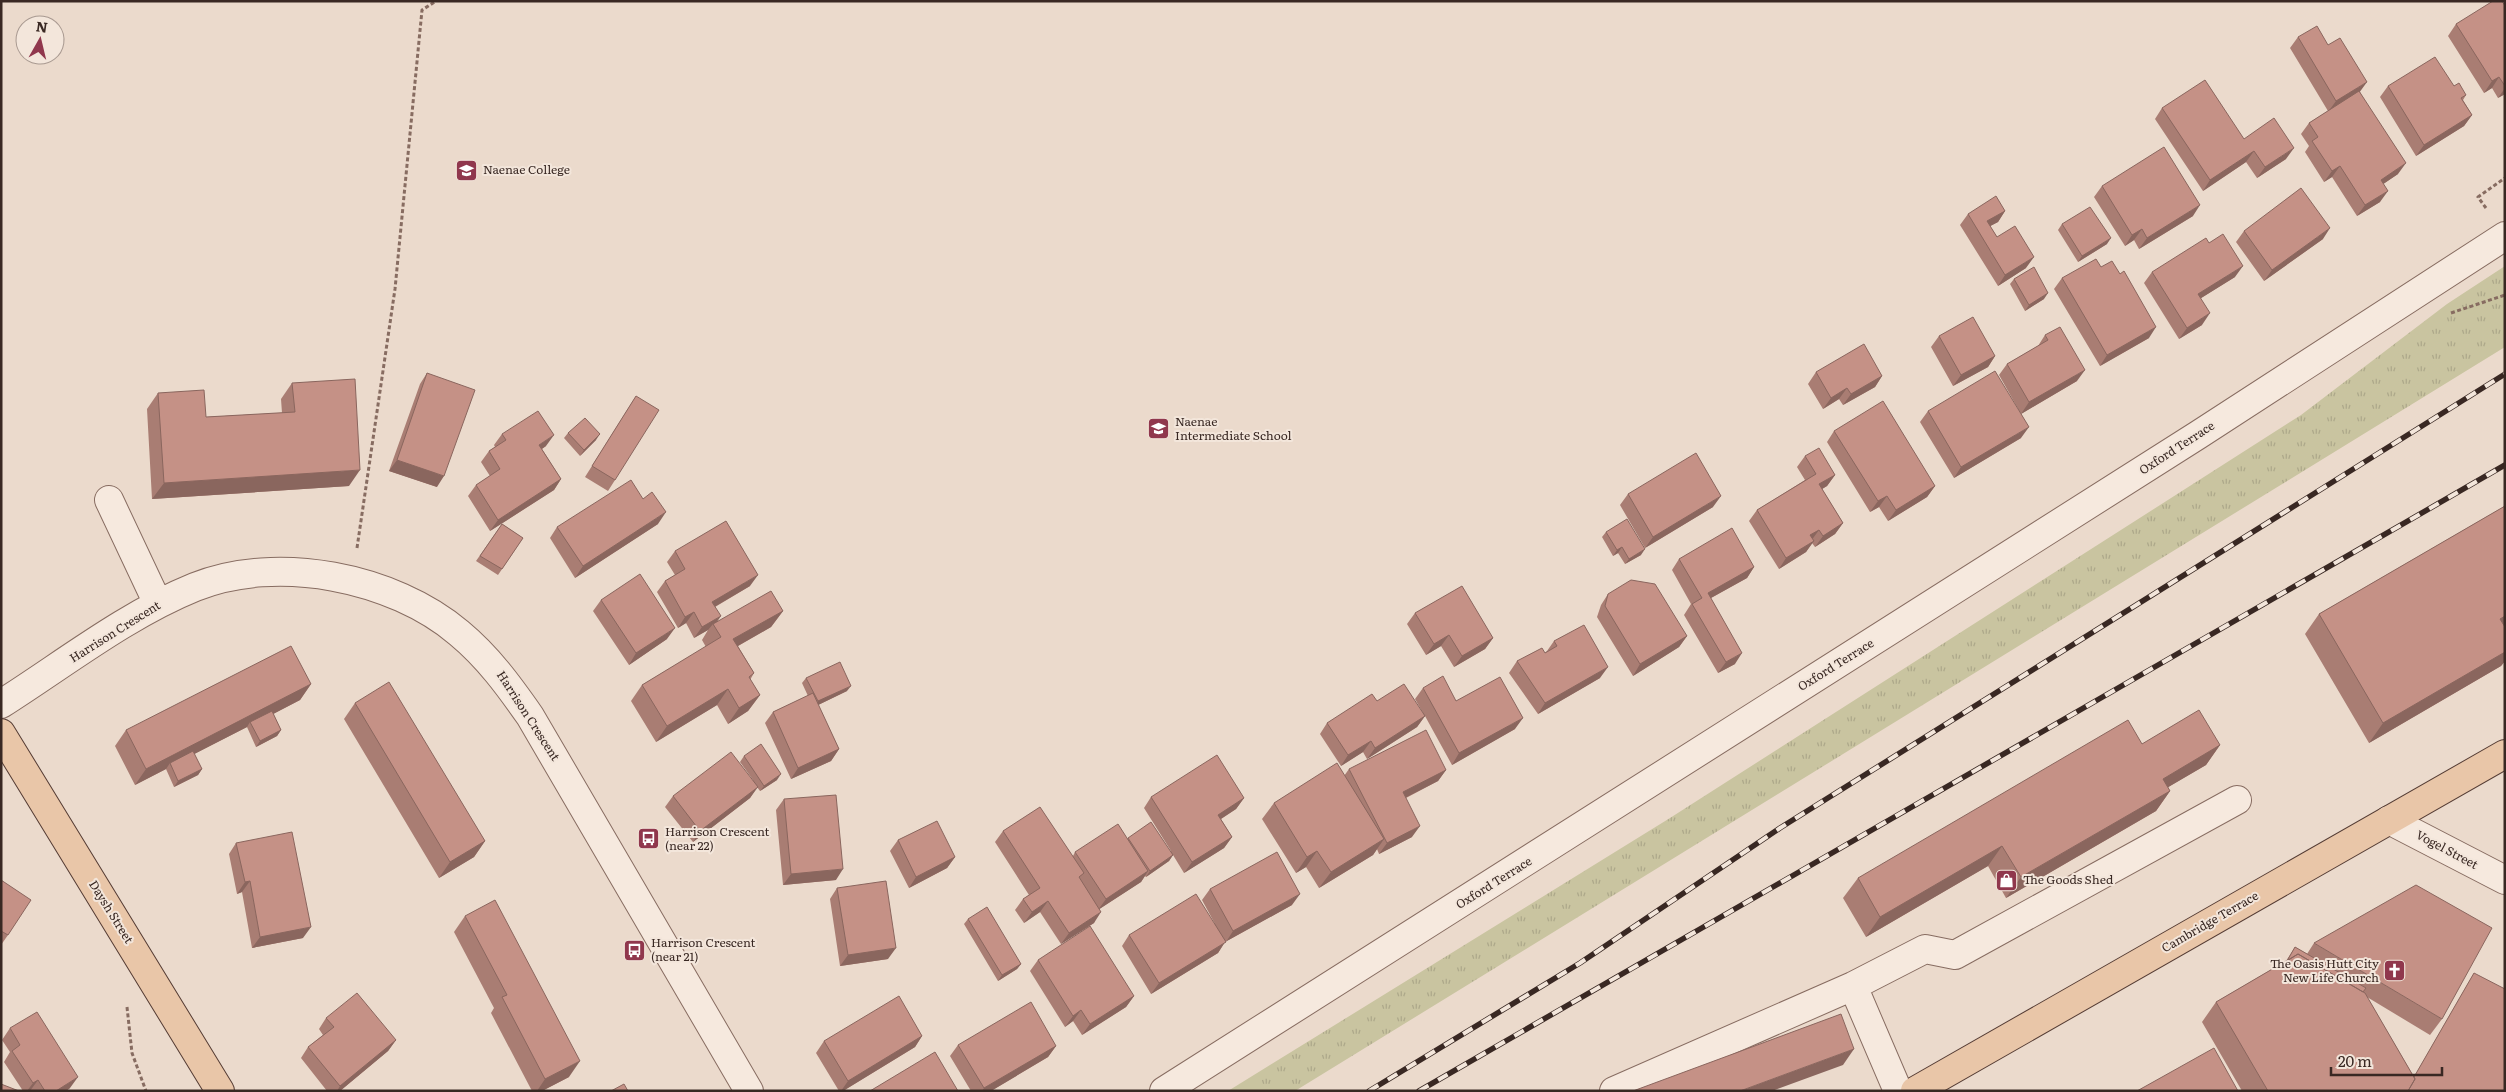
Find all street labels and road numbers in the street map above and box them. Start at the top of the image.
street label: Oxford Terrace [2135,416,2218,478]
street label: Harrison Crescent [65,596,164,666]
street label: Oxford Terrace [1794,634,1877,695]
street label: Harrison Crescent [493,667,565,764]
street label: Vogel Street [2413,825,2482,873]
street label: Oxford Terrace [1452,852,1535,913]
street label: Daysh Street [85,876,139,947]
street label: Cambridge Terrace [2158,886,2261,956]

